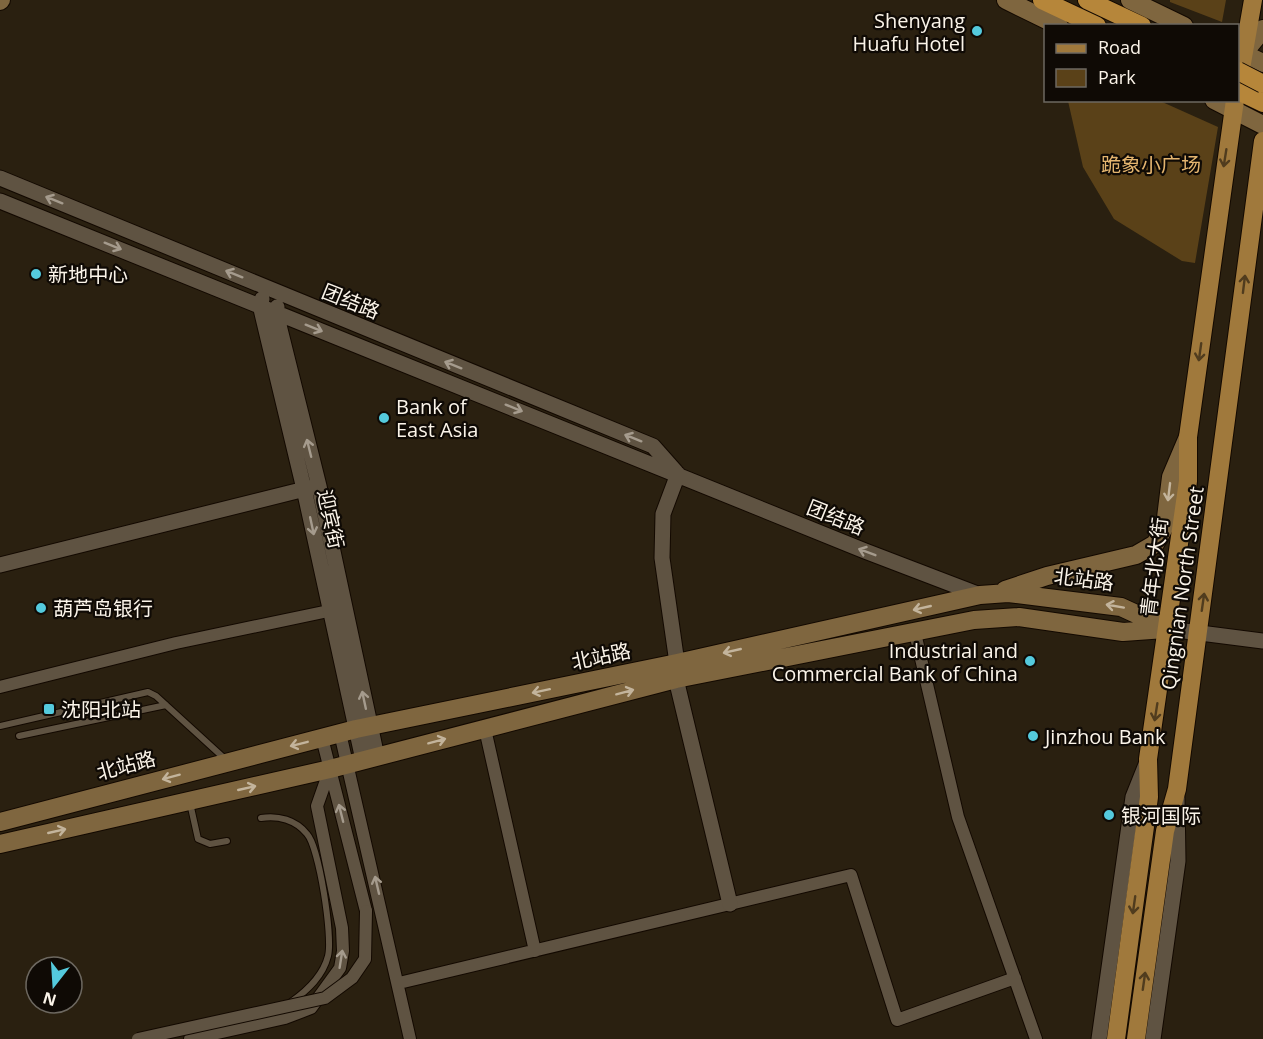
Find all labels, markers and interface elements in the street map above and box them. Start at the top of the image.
place label: Shenyang Huafu Hotel [853,7,965,57]
marker: Shenyang Huafu Hotel [970,24,984,38]
legend [1044,24,1239,102]
text: Road [1098,35,1141,59]
text: Park [1098,65,1136,89]
one-way arrow [1220,148,1231,168]
park label: 跪象小广场 [1101,151,1201,178]
one-way arrow [45,194,63,205]
one-way arrow [103,242,122,253]
place label: 新地中心 [48,261,128,288]
marker: 新地中心 [29,267,43,281]
one-way arrow [225,268,244,279]
one-way arrow [1239,274,1250,294]
street label: 团结路 [318,277,384,325]
one-way arrow [304,323,322,334]
one-way arrow [1194,341,1205,361]
one-way arrow [444,359,463,370]
place label: Bank of East Asia [396,393,478,443]
one-way arrow [504,403,523,414]
marker: Bank of East Asia [377,411,391,425]
one-way arrow [625,432,643,443]
one-way arrow [303,439,315,458]
one-way arrow [1163,482,1174,501]
street label: Qingnian North Street [1154,484,1210,692]
street label: 迎宾街 [312,487,350,551]
street label: 团结路 [803,493,869,541]
one-way arrow [306,516,318,535]
street label: 青年北大街 [1135,516,1173,618]
one-way arrow [858,546,876,557]
street label: 北站路 [1053,562,1115,596]
one-way arrow [1197,593,1208,612]
place label: 葫芦岛银行 [53,595,153,622]
marker: 葫芦岛银行 [34,601,48,615]
one-way arrow [1106,601,1125,612]
one-way arrow [913,603,932,614]
street label: 北站路 [569,637,633,675]
place label: Industrial and Commercial Bank of China [772,637,1018,687]
one-way arrow [723,646,742,657]
marker: Industrial and Commercial Bank of China [1023,654,1037,668]
one-way arrow [532,686,551,697]
one-way arrow [615,686,634,697]
one-way arrow [358,691,370,710]
place label: 沈阳北站 [61,696,141,723]
one-way arrow [1150,701,1161,721]
marker: 沈阳北站 [42,702,56,716]
place label: Jinzhou Bank [1043,723,1166,750]
marker: Jinzhou Bank [1026,729,1040,743]
one-way arrow [427,735,446,747]
one-way arrow [290,738,309,750]
street label: 北站路 [94,744,158,786]
one-way arrow [162,771,181,783]
one-way arrow [237,782,256,793]
place label: 银河国际 [1121,802,1201,829]
one-way arrow [335,804,346,823]
marker: 银河国际 [1102,808,1116,822]
one-way arrow [47,825,66,837]
one-way arrow [370,876,382,895]
one-way arrow [1129,895,1140,914]
one-way arrow [336,949,347,969]
north arrow [24,955,84,1015]
one-way arrow [1139,972,1150,991]
text: N [40,987,59,1012]

